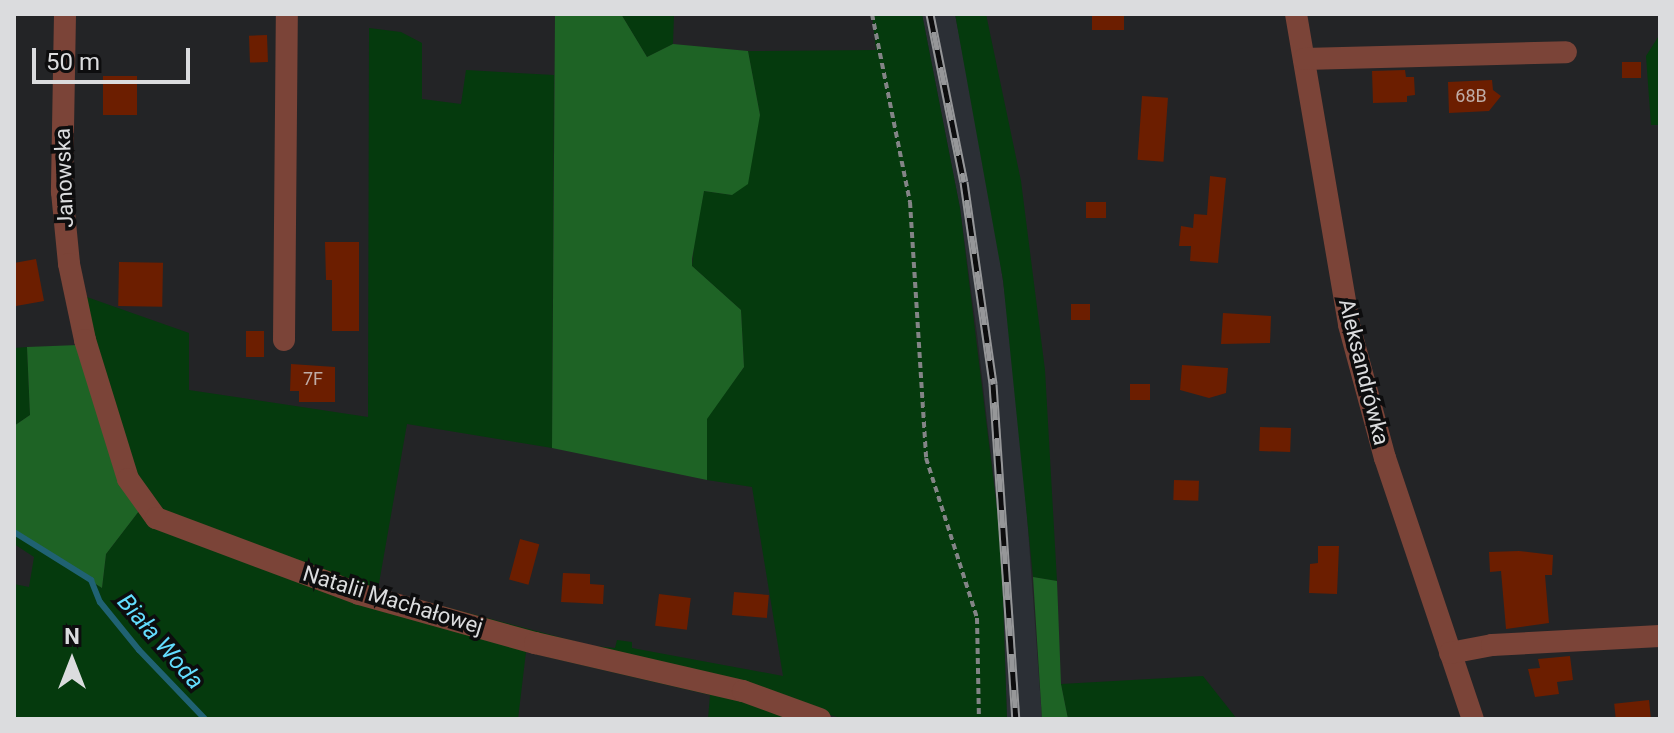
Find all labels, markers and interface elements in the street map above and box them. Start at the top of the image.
scale bar [36,32,194,82]
text: 50 m [46,48,100,76]
house number: 68B [1455,85,1487,107]
street label: Janowska [49,128,79,228]
street label: Aleksandrówka [1333,296,1395,448]
house number: 7F [303,368,323,390]
street label: Natalii Machałowej [300,560,486,640]
water label: Biała Woda [111,588,209,696]
north arrow [32,621,112,701]
text: N [64,624,80,649]

